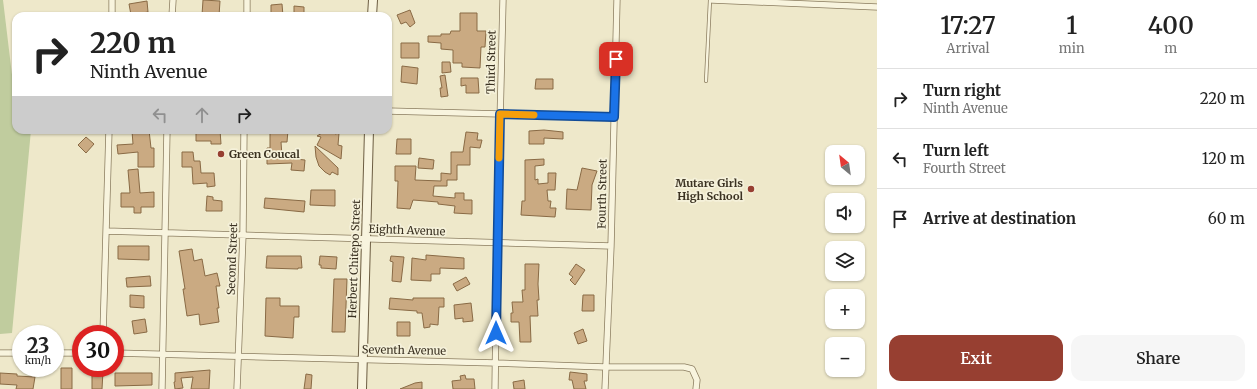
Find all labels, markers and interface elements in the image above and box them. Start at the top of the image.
text: 17:27 [940,10,996,41]
text: 1 [1066,10,1077,41]
text: 400 [1148,10,1194,41]
text: 220 m [90,25,176,61]
icon: right [24,28,76,80]
street label: Third Street [483,29,499,94]
text: Arrival [946,40,990,57]
text: min [1059,40,1085,57]
text: m [1164,40,1177,57]
pin [599,42,633,76]
icon: arrive [605,48,627,70]
text: Ninth Avenue [90,60,207,83]
text: Turn right [923,81,1001,100]
icon: right [889,88,911,110]
text: 220 m [1200,89,1245,108]
text: Ninth Avenue [923,100,1008,117]
icon: left [149,104,171,126]
icon: ahead [191,104,213,126]
icon: right [233,104,255,126]
text: Turn left [923,141,989,160]
north arrow [825,145,865,185]
map controls [825,145,865,377]
place label: Green Coucal [229,147,300,161]
icon: left [889,148,911,170]
marker: Green Coucal [216,149,226,159]
text: 120 m [1202,149,1245,168]
street label: Fourth Street [594,158,610,229]
text: Fourth Street [923,160,1006,177]
place label: Mutare Girls High School [675,176,743,203]
marker: Mutare Girls High School [746,184,756,194]
button: sound [825,193,865,233]
street label: Herbert Chitepo Street [345,199,363,319]
icon: arrive [889,208,911,230]
text: Arrive at destination [923,209,1076,228]
text: 60 m [1208,209,1245,228]
street label: Second Street [224,222,240,295]
street label: Eighth Avenue [368,222,446,238]
button: layers [825,241,865,281]
button: + [825,289,865,329]
position arrow [475,312,517,354]
speed limit sign: 30 [72,325,124,377]
text: 23 [27,333,49,358]
button: Exit [889,335,1063,381]
button: Share [1071,335,1245,381]
button: − [825,337,865,377]
street label: Seventh Avenue [362,342,446,358]
text: km/h [25,354,51,367]

